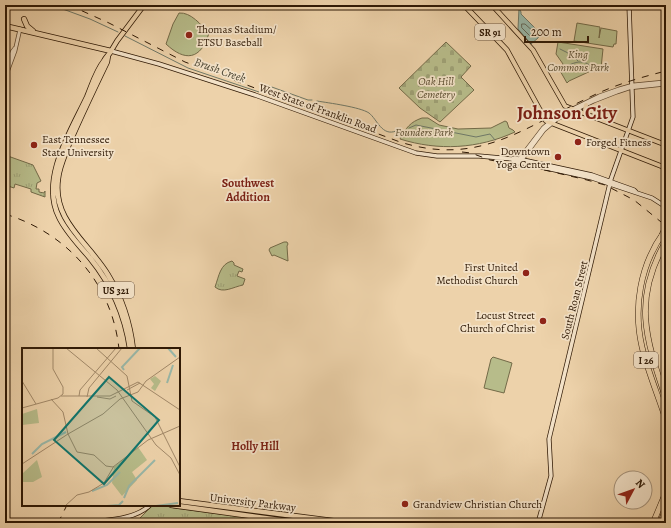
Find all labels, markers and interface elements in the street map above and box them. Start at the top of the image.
scale bar [525,18,588,44]
place label: Thomas Stadium/ ETSU Baseball [197,22,277,50]
road number: SR 91 [475,24,505,40]
text: 200 m [531,24,562,40]
marker: Thomas Stadium/ ETSU Baseball [184,30,194,40]
park label: King Commons Park [547,47,609,75]
water label: Brush Creek [192,54,249,87]
park label: Oak Hill Cemetery [417,74,455,102]
street label: West State of Franklin Road [256,80,379,137]
district label: Johnson City [517,100,618,126]
park label: Founders Park [395,125,453,140]
place label: East Tennessee State University [42,132,114,160]
place label: Forged Fitness [586,135,651,150]
marker: Forged Fitness [573,137,583,147]
marker: East Tennessee State University [29,140,39,150]
place label: Downtown Yoga Center [495,144,550,172]
marker: Downtown Yoga Center [553,152,563,162]
district label: Southwest Addition [222,175,274,205]
street label: South Roan Street [557,259,592,341]
place label: First United Methodist Church [436,260,518,288]
marker: First United Methodist Church [521,268,531,278]
road number: US 321 [98,282,134,298]
place label: Locust Street Church of Christ [460,308,535,336]
marker: Locust Street Church of Christ [538,316,548,326]
inset map [22,348,180,506]
road number: I 26 [634,352,658,368]
district label: Holly Hill [231,438,280,454]
north arrow [613,470,653,510]
text: N [632,476,648,492]
street label: University Parkway [209,490,297,515]
place label: Grandview Christian Church [413,497,542,512]
marker: Grandview Christian Church [400,499,410,509]

